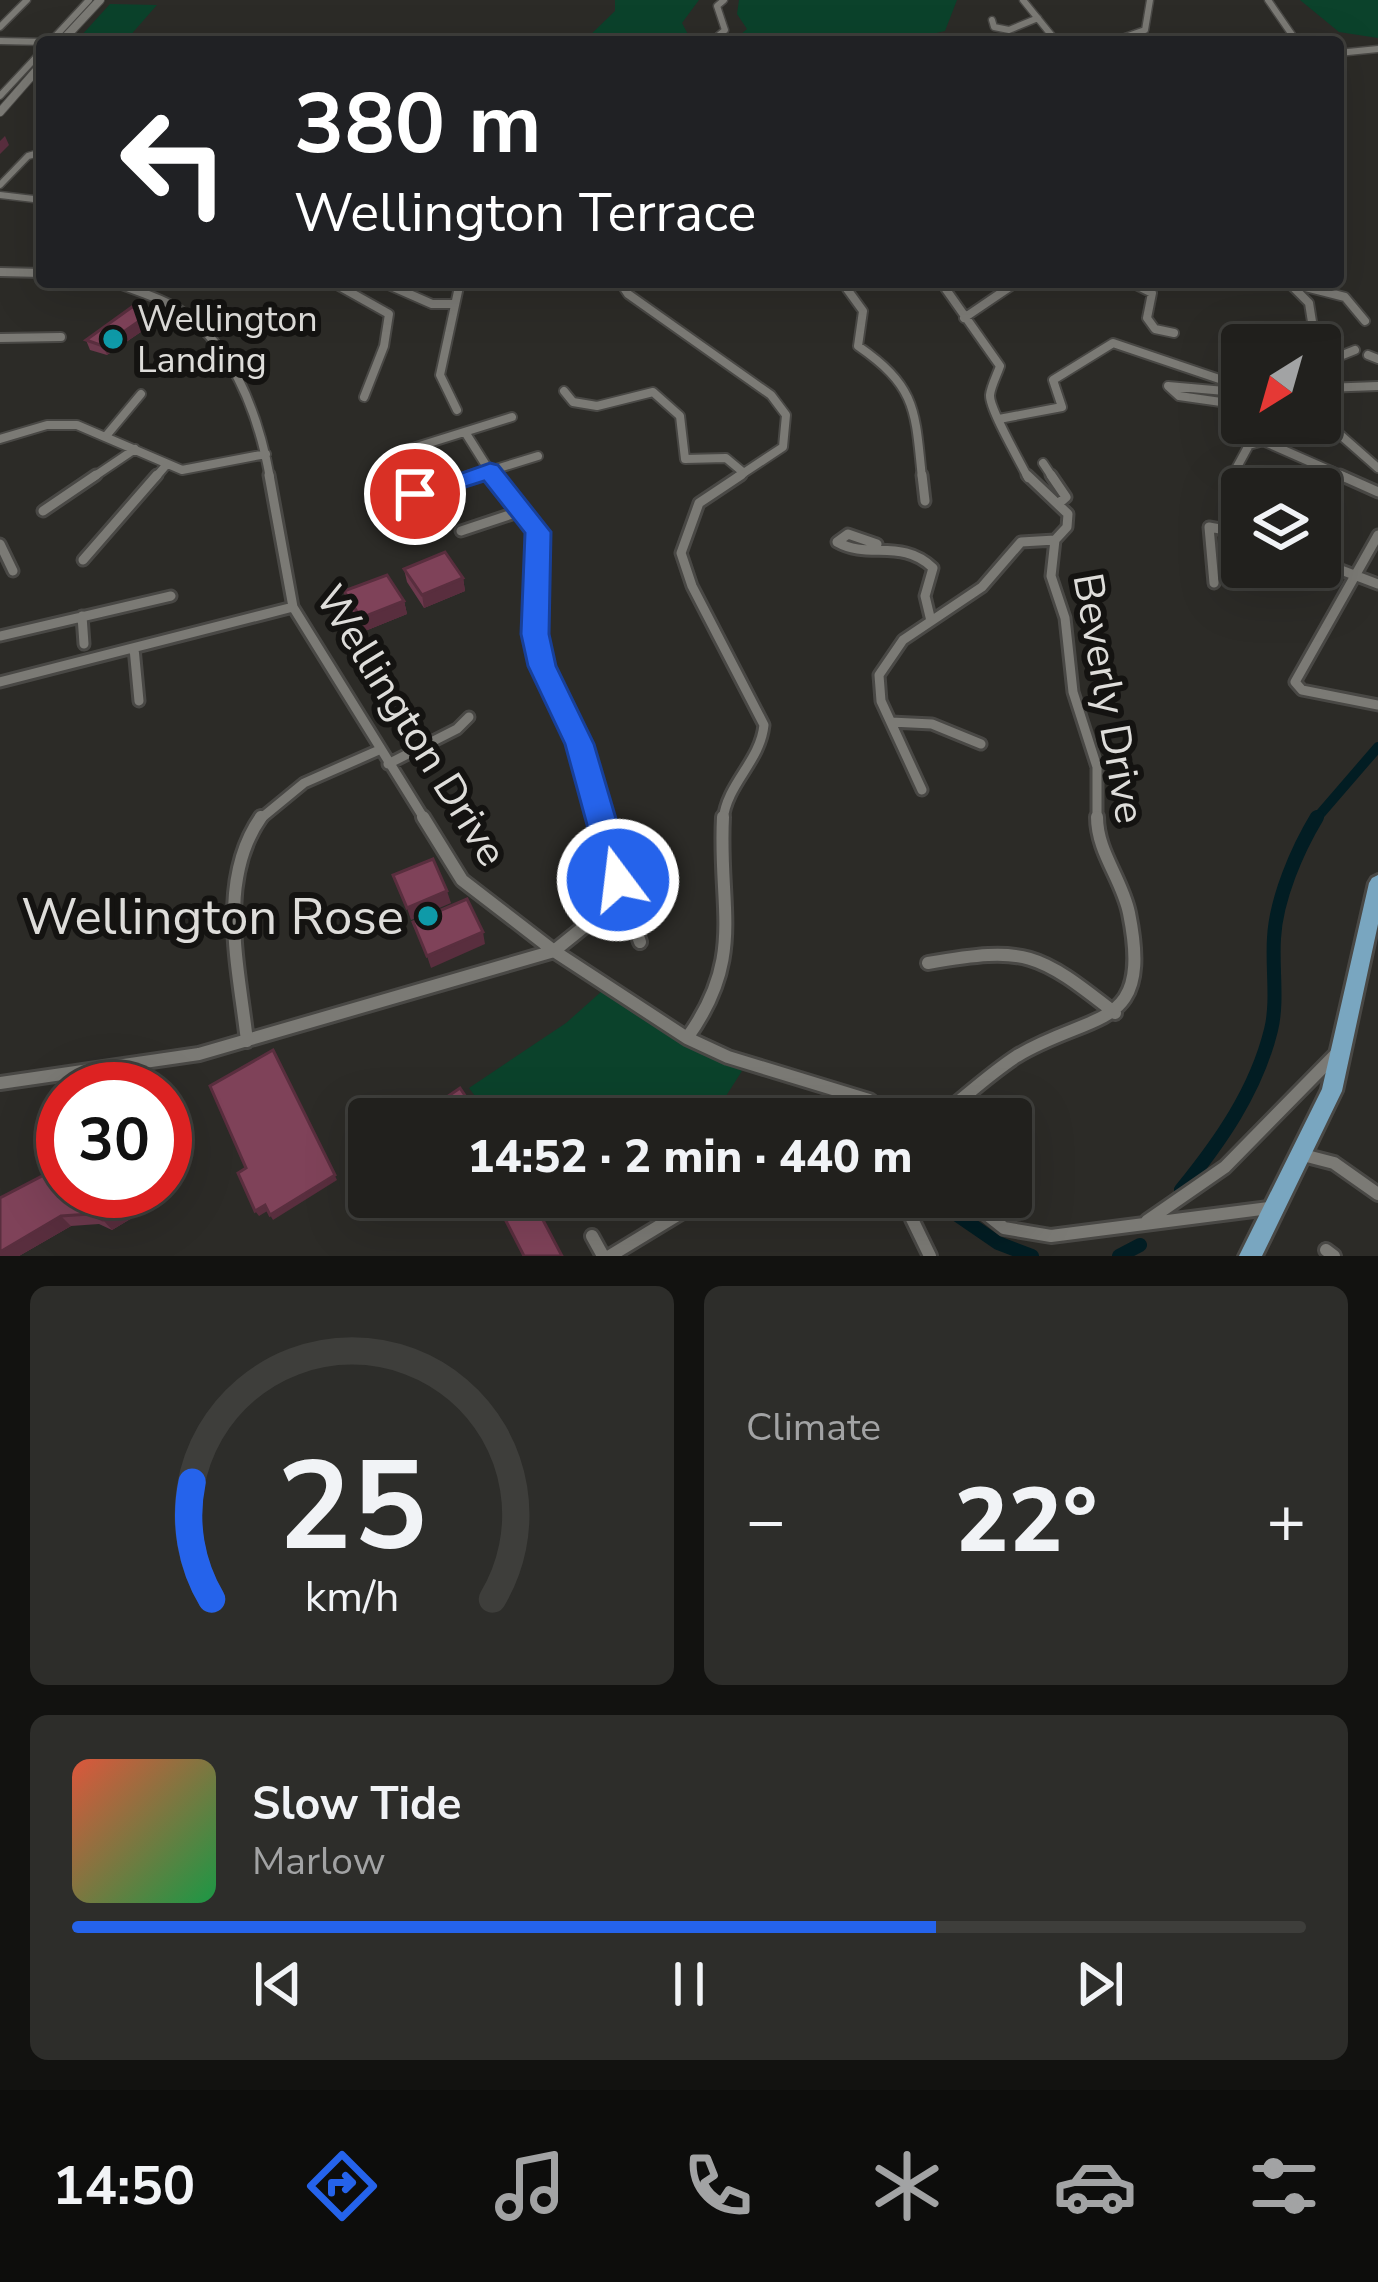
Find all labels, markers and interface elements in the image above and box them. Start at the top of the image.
text: 380 m [294,67,542,182]
icon: left [96,84,252,240]
text: Wellington Terrace [294,176,756,250]
place label: Wellington Landing [137,295,318,385]
north arrow [1221,324,1341,444]
map controls [1221,324,1341,588]
marker: Wellington Landing [100,326,126,352]
pin [364,443,466,545]
icon: arrive [382,461,448,527]
button: layers [1221,468,1341,588]
street label: Beverly Drive [1058,569,1159,828]
street label: Wellington Drive [301,574,520,877]
position arrow [555,817,681,943]
place label: Wellington Rose [21,882,404,952]
marker: Wellington Rose [415,903,441,929]
speed limit sign: 30 [36,1062,192,1218]
text: 14:52 · 2 min · 440 m [467,1127,913,1188]
text: Climate [746,1401,881,1454]
text: 25 [277,1422,427,1592]
text: 22° [955,1460,1097,1583]
text: − [746,1476,786,1566]
text: + [1266,1476,1306,1566]
text: km/h [305,1567,399,1625]
text: Slow Tide [252,1774,461,1835]
text: Marlow [252,1835,386,1888]
icon: previous [245,1951,311,2017]
icon: pause [656,1951,722,2017]
icon: next [1067,1951,1133,2017]
icon: directions [300,2144,384,2228]
icon: music [488,2144,572,2228]
icon: phone [676,2144,760,2228]
icon: climate [865,2144,949,2228]
icon: car [1053,2144,1137,2228]
icon: filters [1242,2144,1326,2228]
text: 14:50 [52,2149,195,2223]

